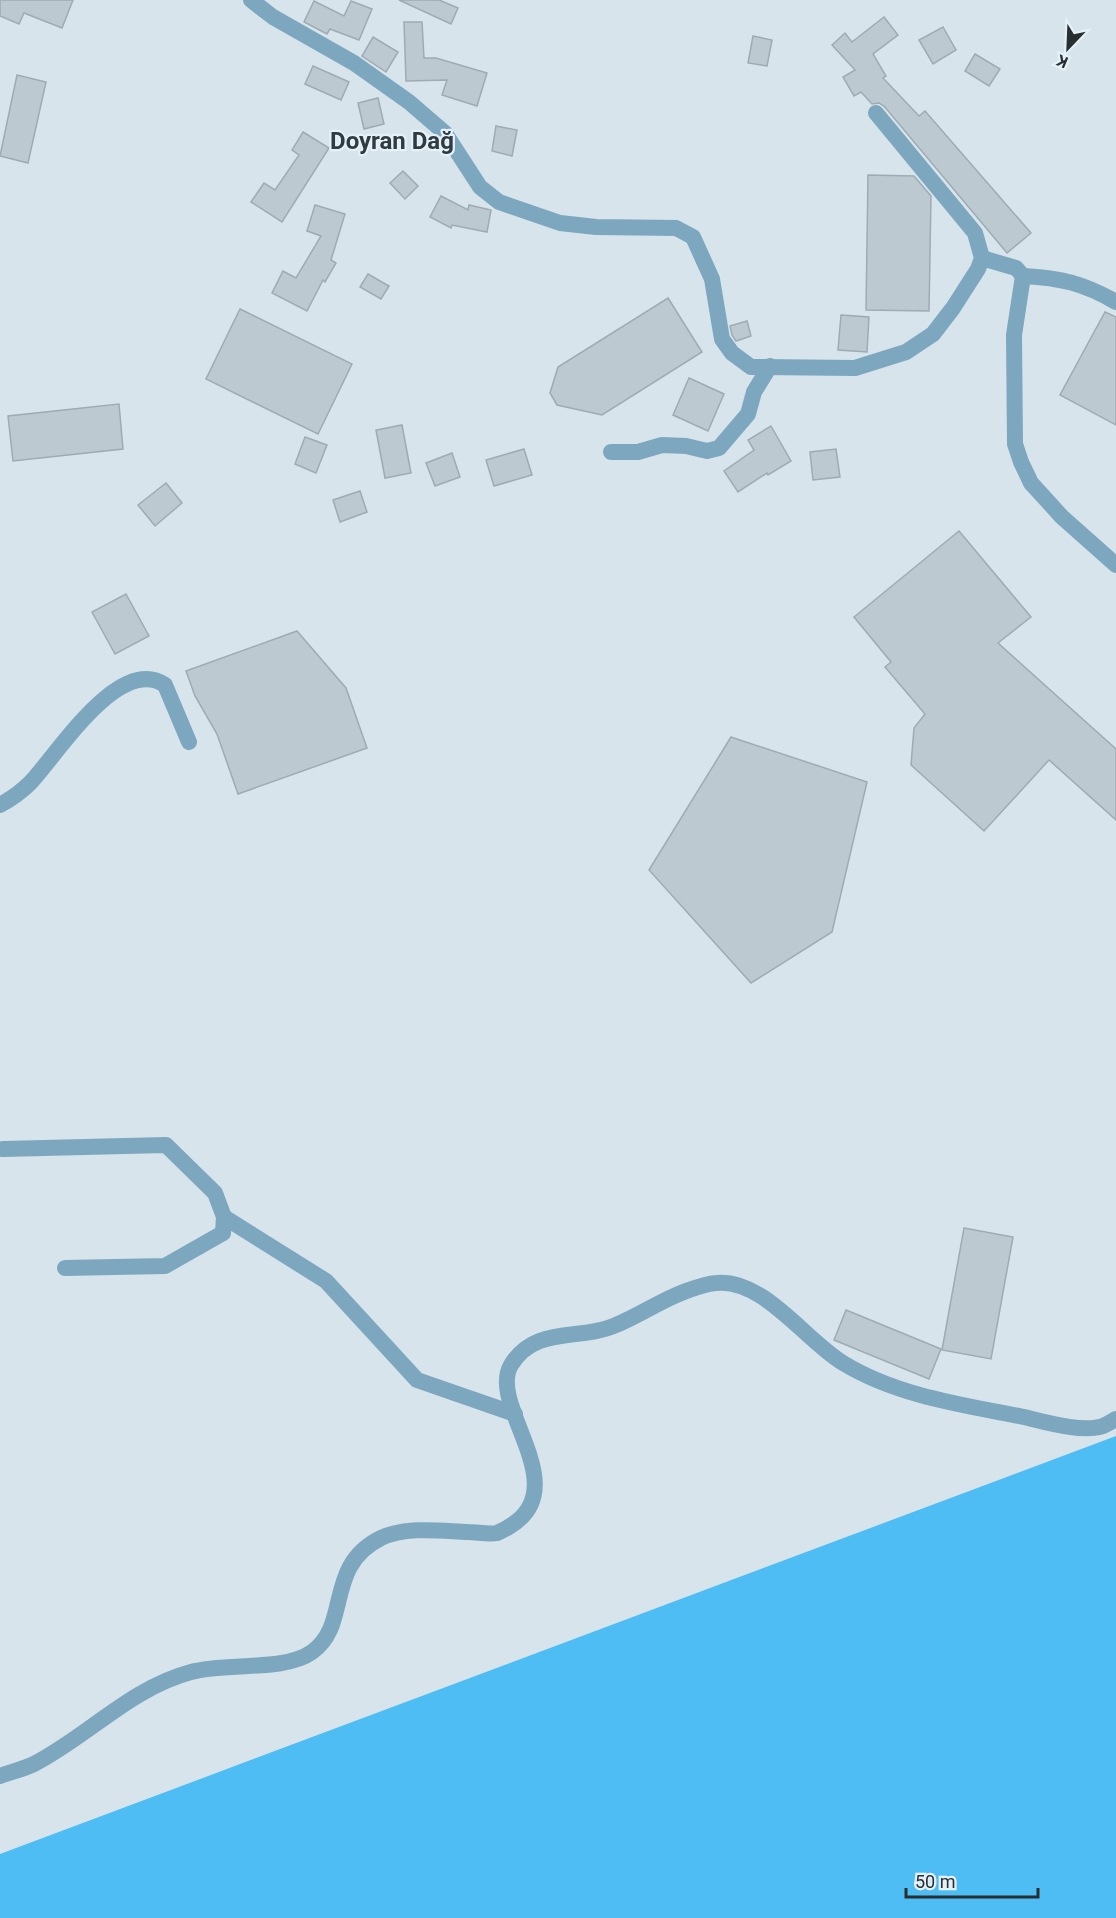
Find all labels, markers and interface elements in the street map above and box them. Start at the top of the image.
north arrow [1038,18,1098,78]
text: K [1053,50,1071,72]
district label: Doyran Dağ [330,127,454,155]
scale bar [906,1861,1038,1899]
text: 50 m [915,1871,955,1892]

